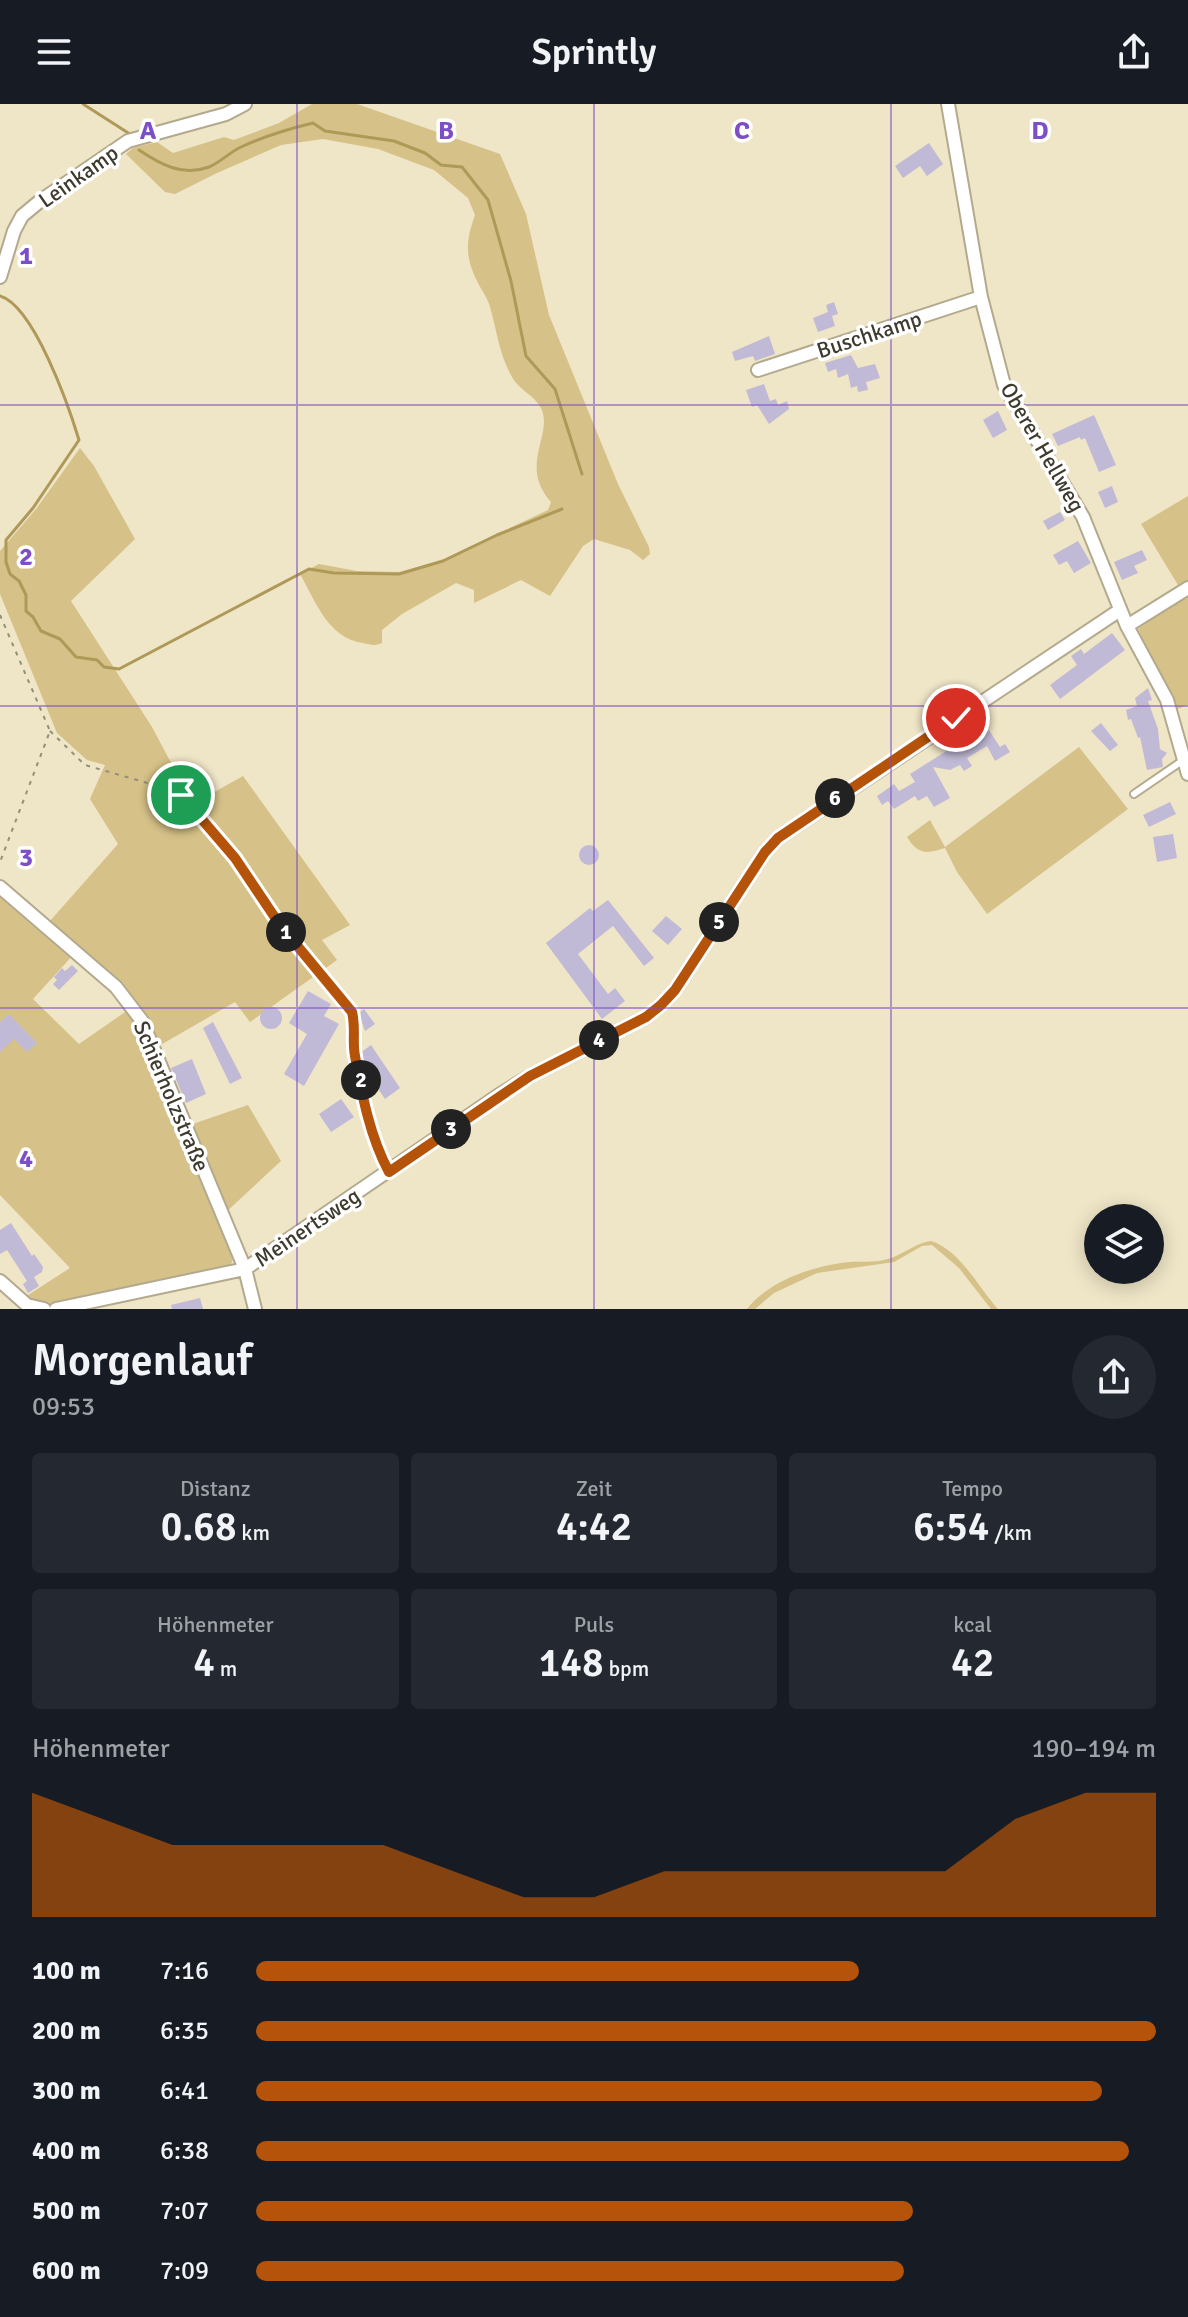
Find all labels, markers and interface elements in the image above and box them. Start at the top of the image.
icon: menu [32,30,76,74]
text: Sprintly [532,30,656,75]
icon: share [1112,30,1156,74]
text: A [140,115,157,147]
text: B [438,115,454,147]
text: C [734,115,750,147]
text: D [1031,115,1049,147]
street label: Leinkamp [33,139,123,214]
text: 1 [19,240,33,272]
street label: Buschkamp [813,305,925,364]
street label: Oberer Hellweg [995,378,1091,517]
text: 2 [19,541,33,573]
pin [922,684,990,752]
icon: check [934,696,978,740]
pin [147,761,215,829]
icon: arrive [159,773,203,817]
pin: 6 [815,778,855,818]
text: 6 [829,784,841,811]
text: 3 [19,842,33,874]
pin: 5 [699,902,739,942]
text: 5 [713,908,725,935]
pin: 1 [266,912,306,952]
text: 1 [280,918,292,945]
street label: Schierholzstraße [128,1017,215,1176]
pin: 4 [579,1020,619,1060]
text: 4 [593,1026,605,1053]
pin: 2 [341,1060,381,1100]
text: 2 [355,1066,367,1093]
pin: 3 [431,1109,471,1149]
text: 3 [445,1115,457,1142]
text: 4 [19,1143,33,1175]
street label: Meinertsweg [249,1182,365,1273]
map controls [1084,1204,1164,1284]
button: layers [1084,1204,1164,1284]
text: Morgenlauf [32,1334,252,1388]
button: share [1072,1335,1156,1419]
text: 09:53 [32,1391,95,1423]
text: Distanz [180,1475,251,1502]
text: Zeit [576,1475,612,1502]
text: Tempo [942,1475,1003,1502]
text: 0.68 [161,1502,237,1552]
text: 4:42 [556,1502,632,1552]
text: 6:54 [913,1502,989,1552]
text: km [237,1519,270,1546]
text: /km [989,1519,1032,1546]
text: Höhenmeter [157,1611,274,1638]
text: Puls [574,1611,614,1638]
text: kcal [953,1611,992,1638]
text: 4 [193,1638,215,1688]
text: 148 [539,1638,604,1688]
text: 42 [951,1638,994,1688]
text: m [215,1655,237,1682]
text: bpm [604,1655,649,1682]
text: Höhenmeter [32,1733,170,1765]
text: 190–194 m [1032,1733,1156,1765]
text: 100 m [32,1955,101,1987]
text: 7:16 [160,1955,209,1987]
text: 200 m [32,2015,101,2047]
text: 6:35 [160,2015,209,2047]
text: 300 m [32,2075,101,2107]
text: 6:41 [160,2075,209,2107]
text: 400 m [32,2135,101,2167]
text: 6:38 [160,2135,209,2167]
text: 500 m [32,2195,101,2227]
text: 7:07 [160,2195,209,2227]
text: 600 m [32,2255,101,2287]
text: 7:09 [160,2255,209,2287]

